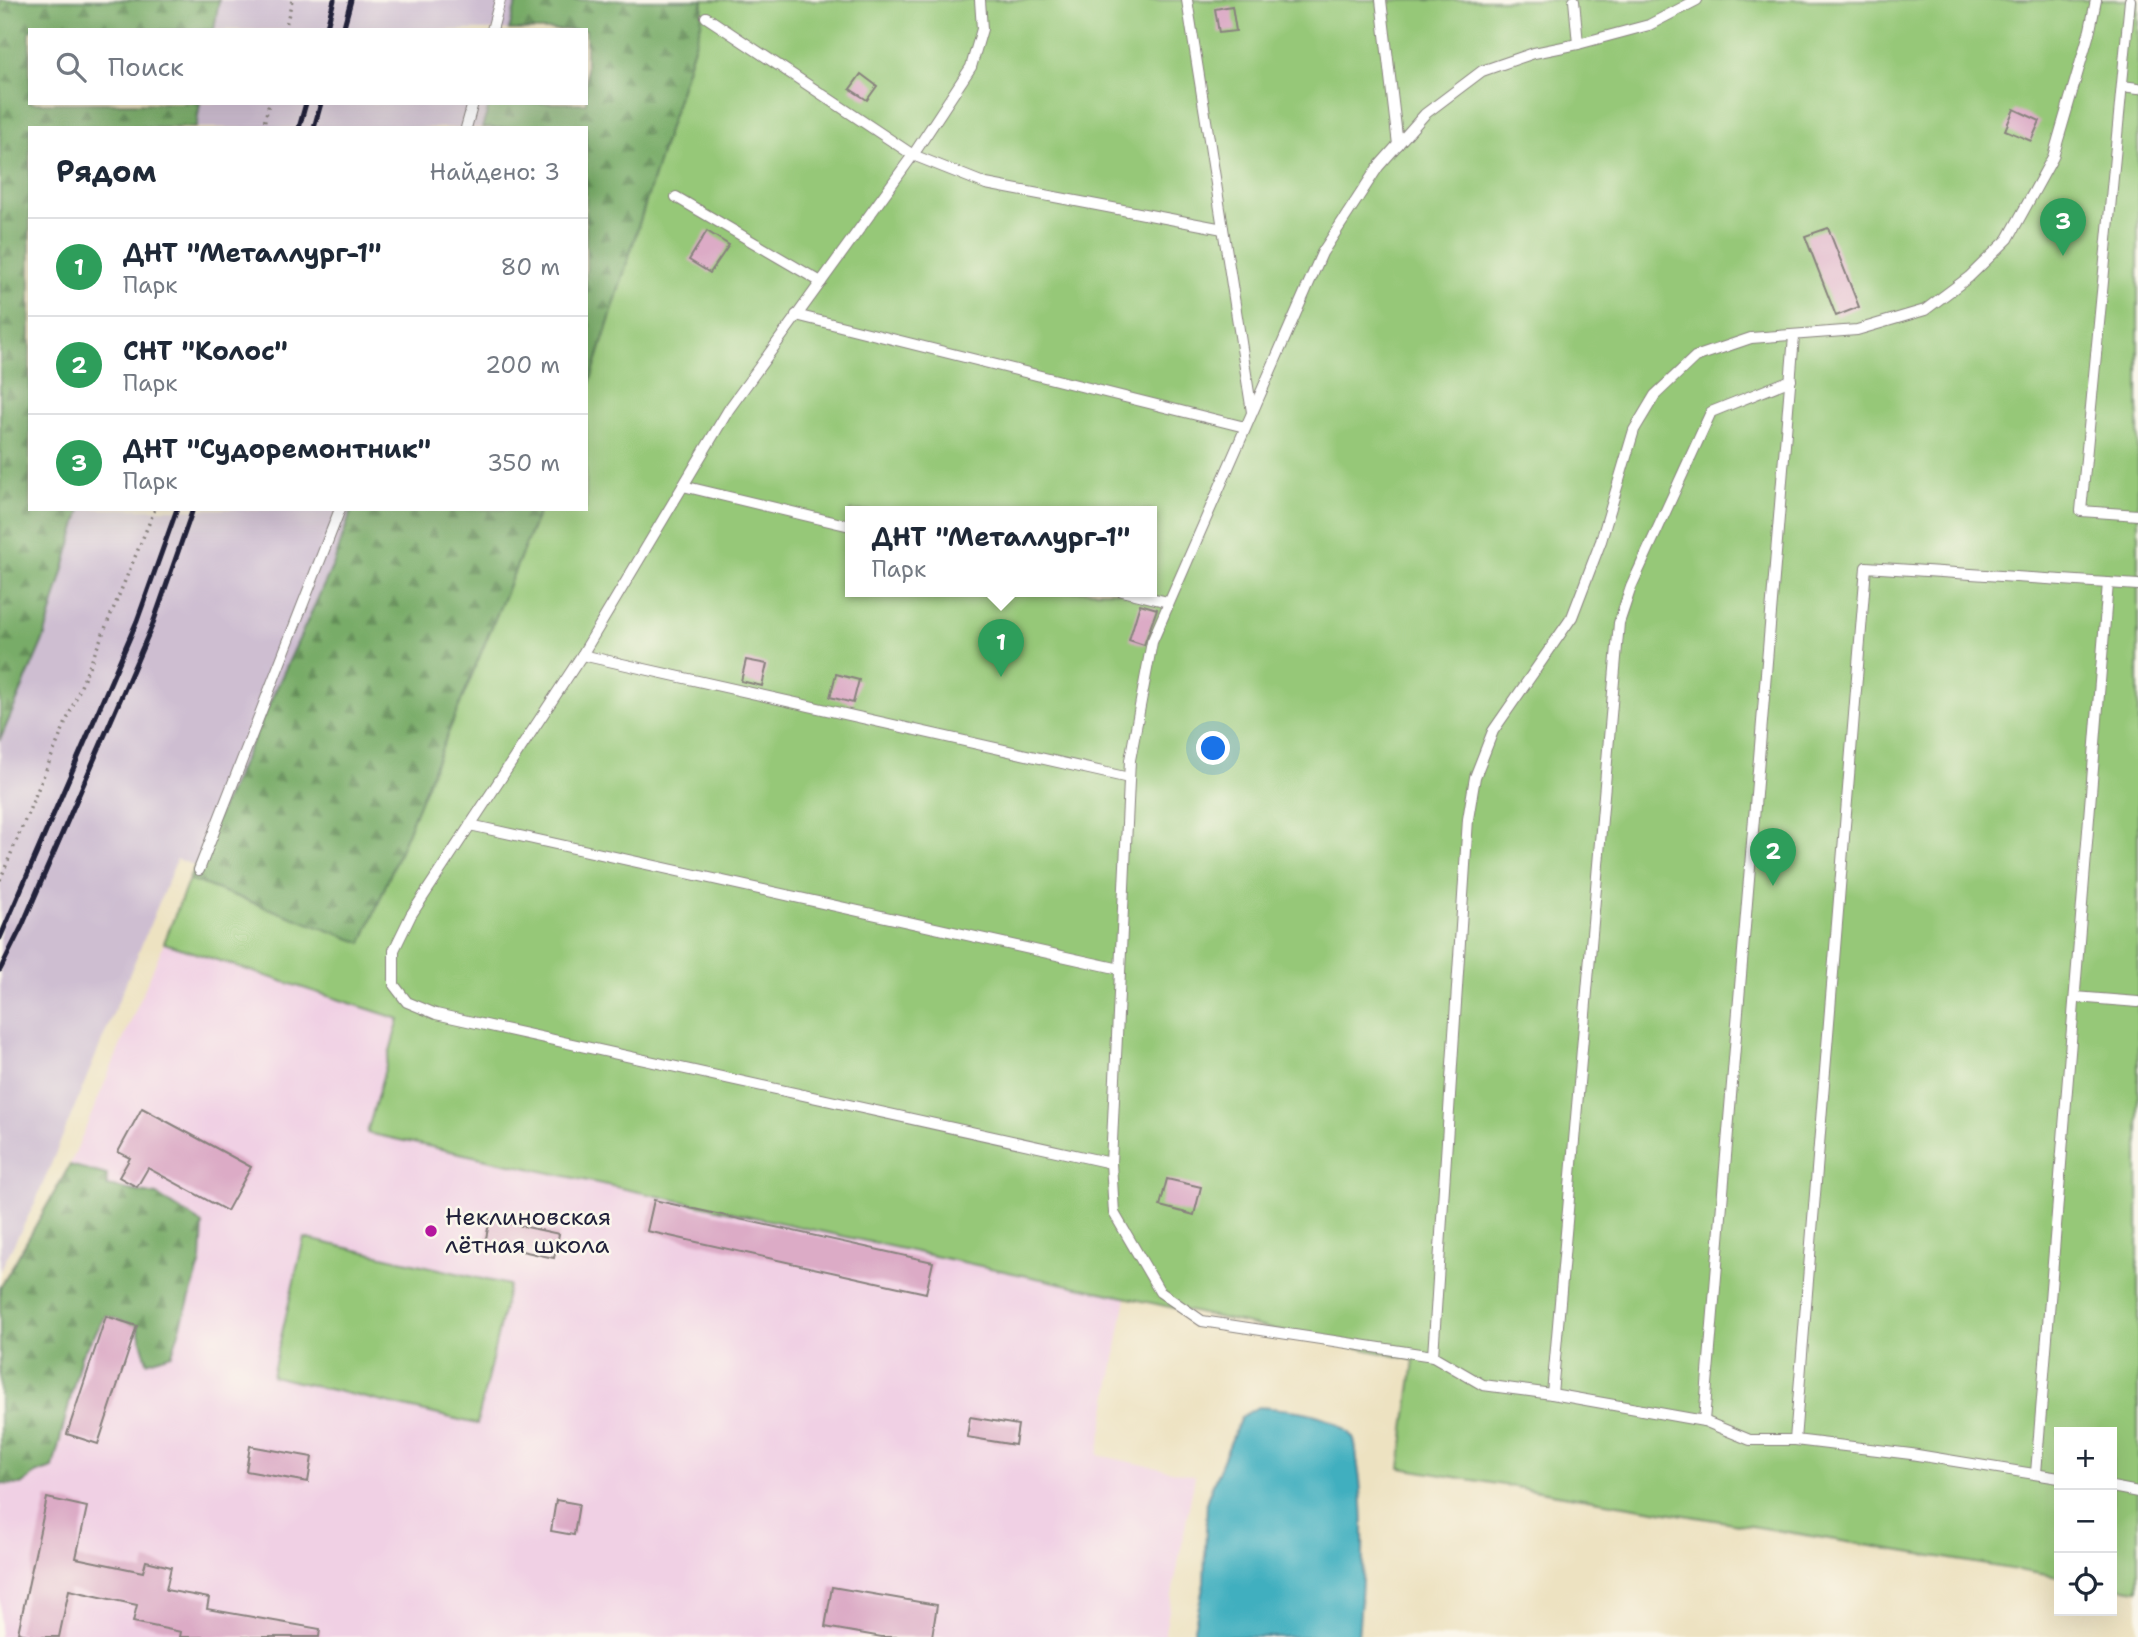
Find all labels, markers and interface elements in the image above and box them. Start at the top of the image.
search box [28,28,588,105]
icon: search [52,48,90,86]
text: Поиск [108,49,184,84]
text: Рядом [56,151,156,192]
text: Найдено: 3 [430,157,560,187]
pin: 3 [2040,198,2086,256]
text: ДНТ "Металлург-1" [123,235,382,270]
text: 1 [74,252,84,282]
text: 80 m [501,252,560,282]
text: Парк [123,270,178,300]
text: СНТ "Колос" [123,333,288,368]
text: 2 [71,350,87,380]
text: 200 m [485,350,560,380]
text: Парк [123,368,178,398]
text: ДНТ "Судоремонтник" [123,431,431,466]
text: 3 [71,448,87,478]
text: 350 m [487,448,560,478]
text: Парк [123,466,178,496]
popup [845,506,1157,597]
text: ДНТ "Металлург-1" [872,519,1130,554]
text: Парк [872,554,926,584]
pin: 1 [978,619,1024,677]
your location [1196,731,1230,765]
pin: 2 [1750,828,1796,886]
place label: Неклиновская лётная школа [445,1201,611,1261]
marker: Неклиновская лётная школа [423,1223,439,1239]
map controls [2054,1427,2117,1616]
button: + [2054,1427,2117,1490]
button: − [2054,1490,2117,1553]
button: locate [2054,1553,2117,1616]

